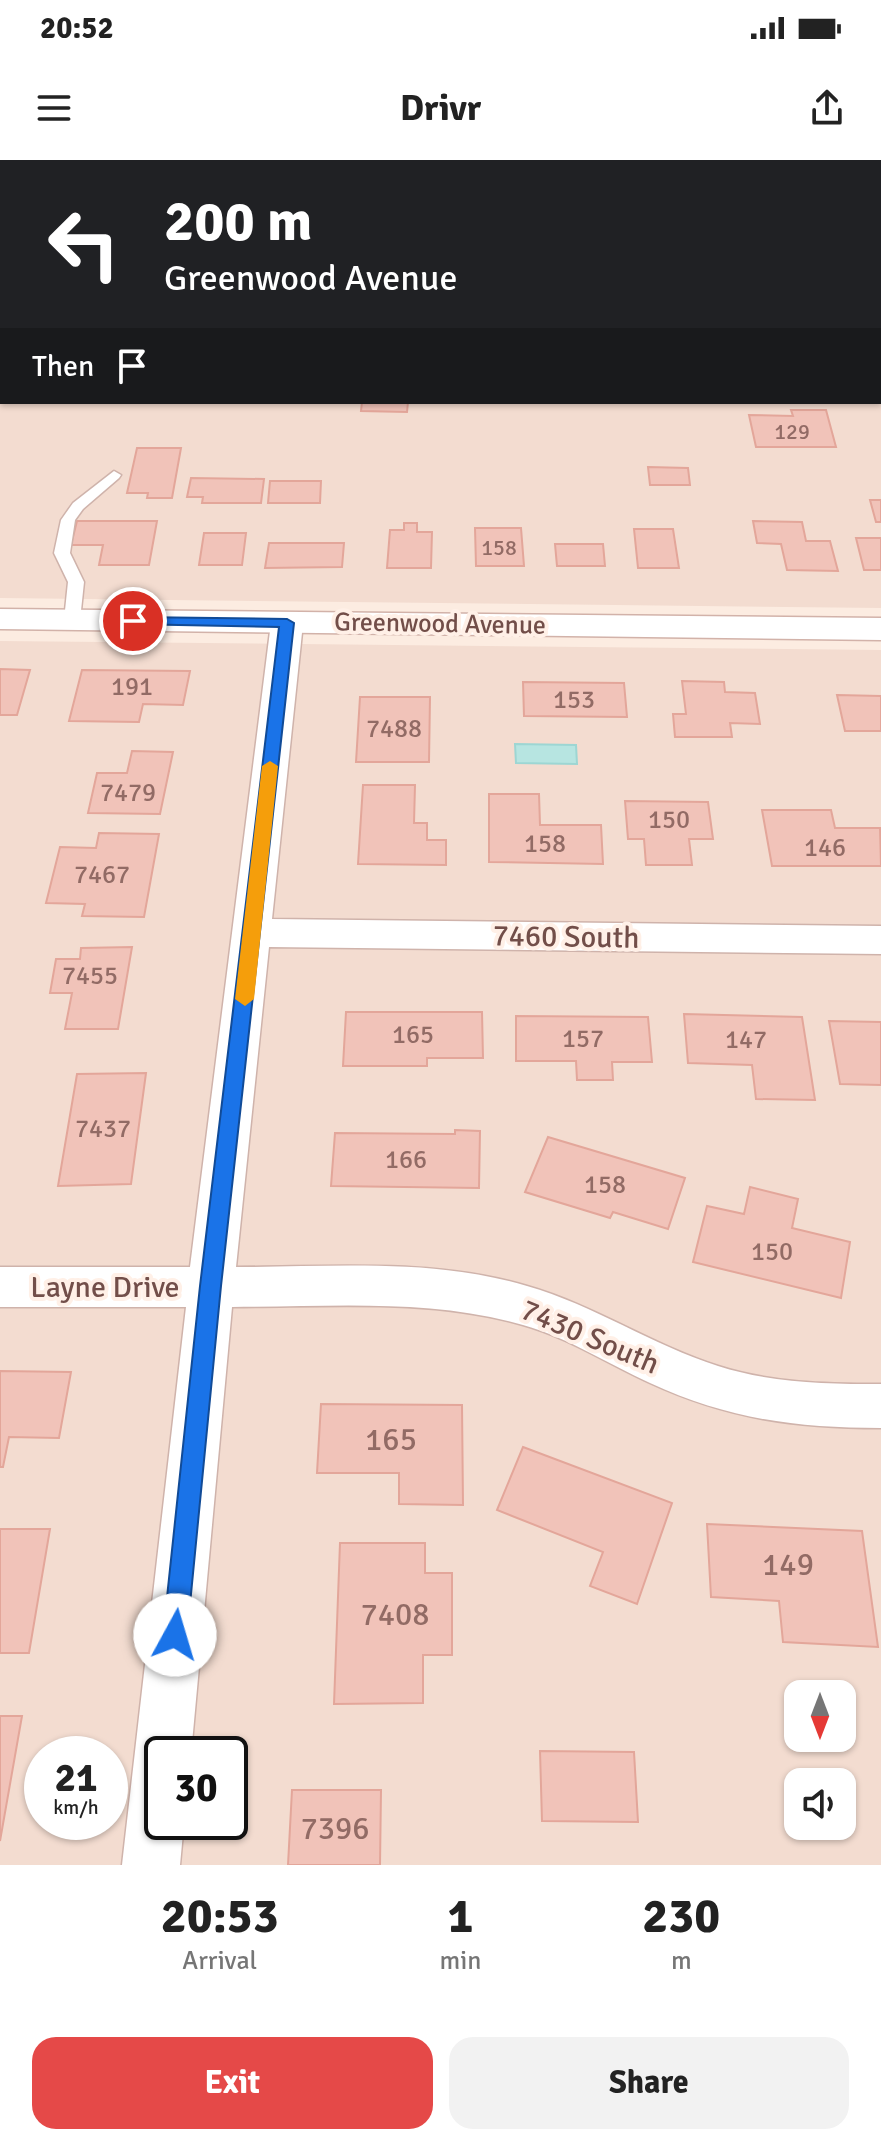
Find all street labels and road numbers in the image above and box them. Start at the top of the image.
street label: Greenwood Avenue [334,606,546,642]
street label: 7460 South [492,917,640,957]
street label: Layne Drive [30,1269,180,1306]
street label: 7430 South [515,1291,665,1383]

